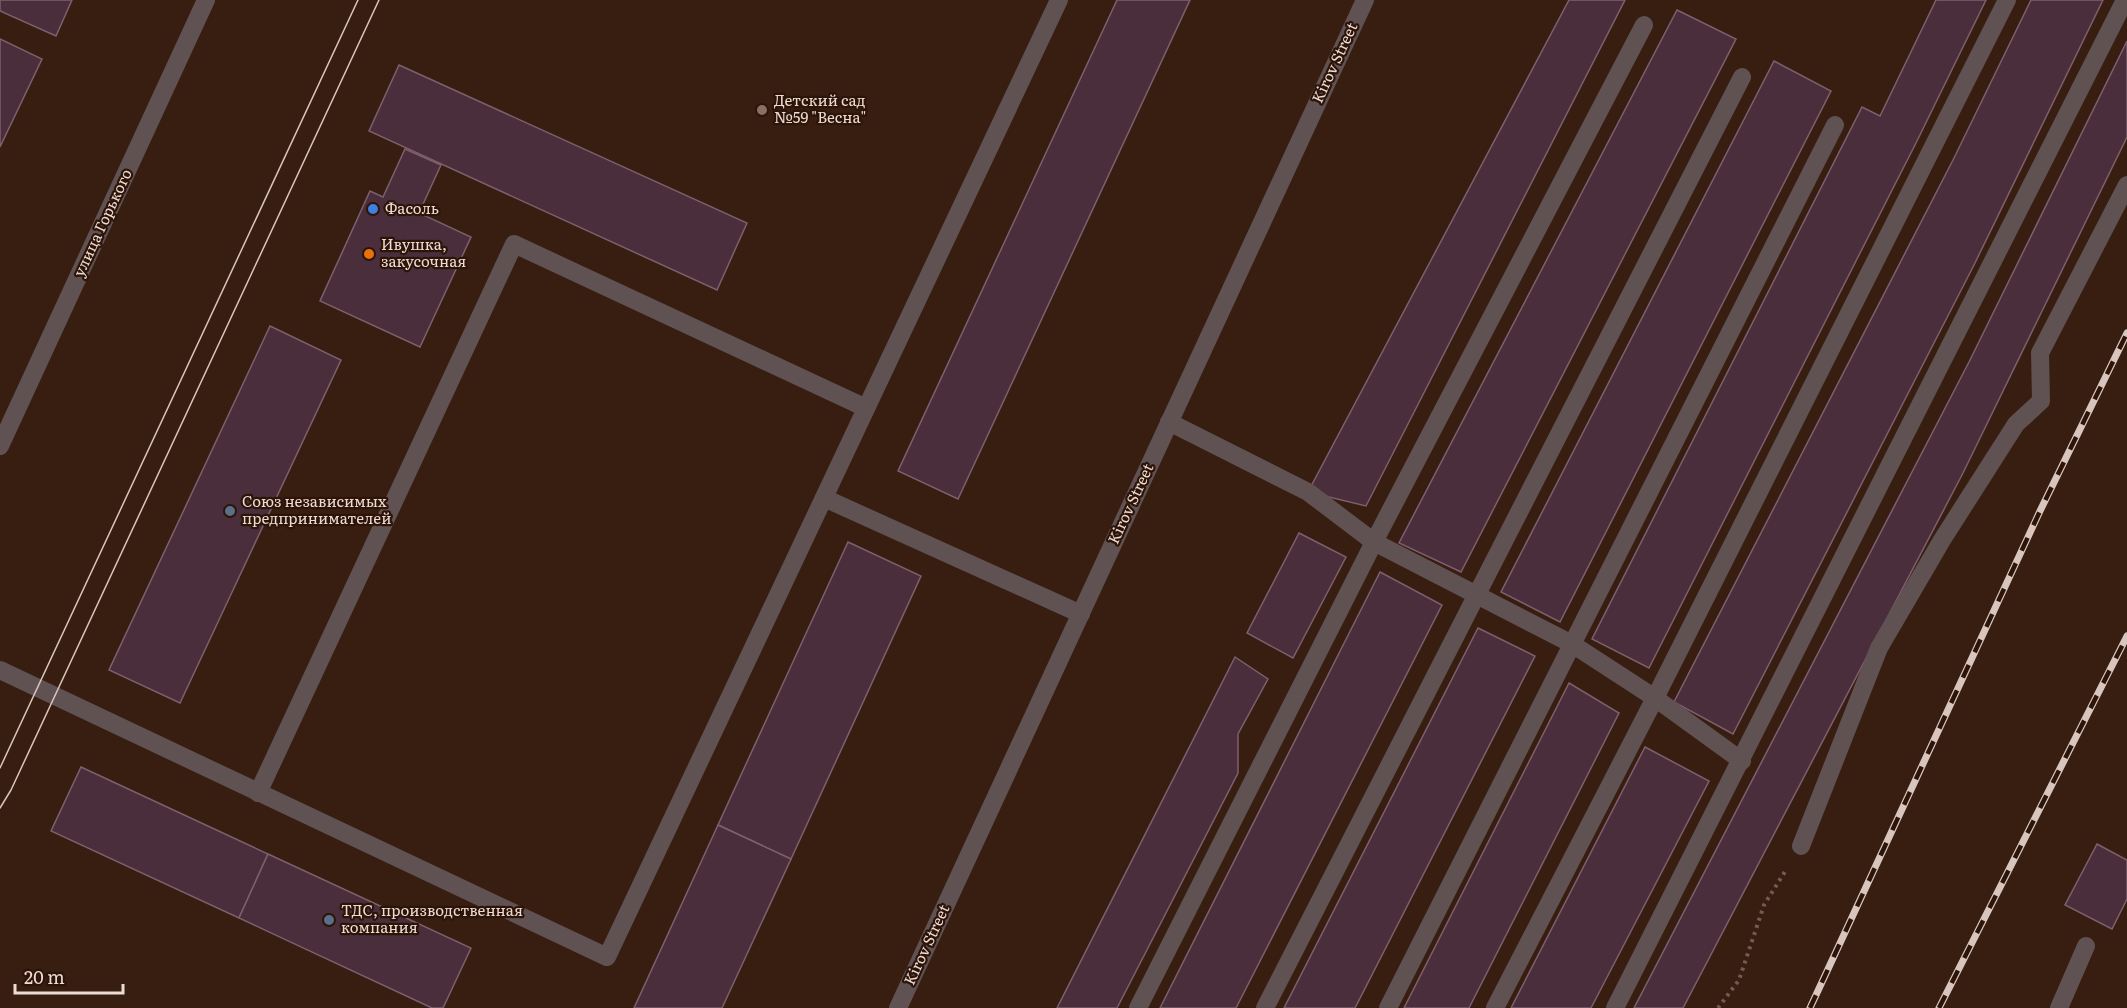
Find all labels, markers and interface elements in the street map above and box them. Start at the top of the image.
street label: Kirov Street [1305,18,1362,106]
place label: Детский сад №59 "Весна" [774,88,866,128]
marker: Детский сад №59 "Весна" [755,103,769,117]
street label: улица Горького [67,164,137,280]
place label: Фасоль [385,196,439,219]
marker: Фасоль [366,202,380,216]
place label: Ивушка, закусочная [381,232,466,272]
marker: Ивушка, закусочная [362,247,376,261]
street label: Kirov Street [1101,459,1158,547]
place label: Союз независимых предпринимателей [242,489,391,529]
marker: Союз независимых предпринимателей [223,504,237,518]
place label: ТДС, производственная компания [341,898,523,938]
street label: Kirov Street [897,900,954,988]
marker: ТДС, производственная компания [322,913,336,927]
scale bar [15,957,123,995]
text: 20 m [24,963,65,990]

